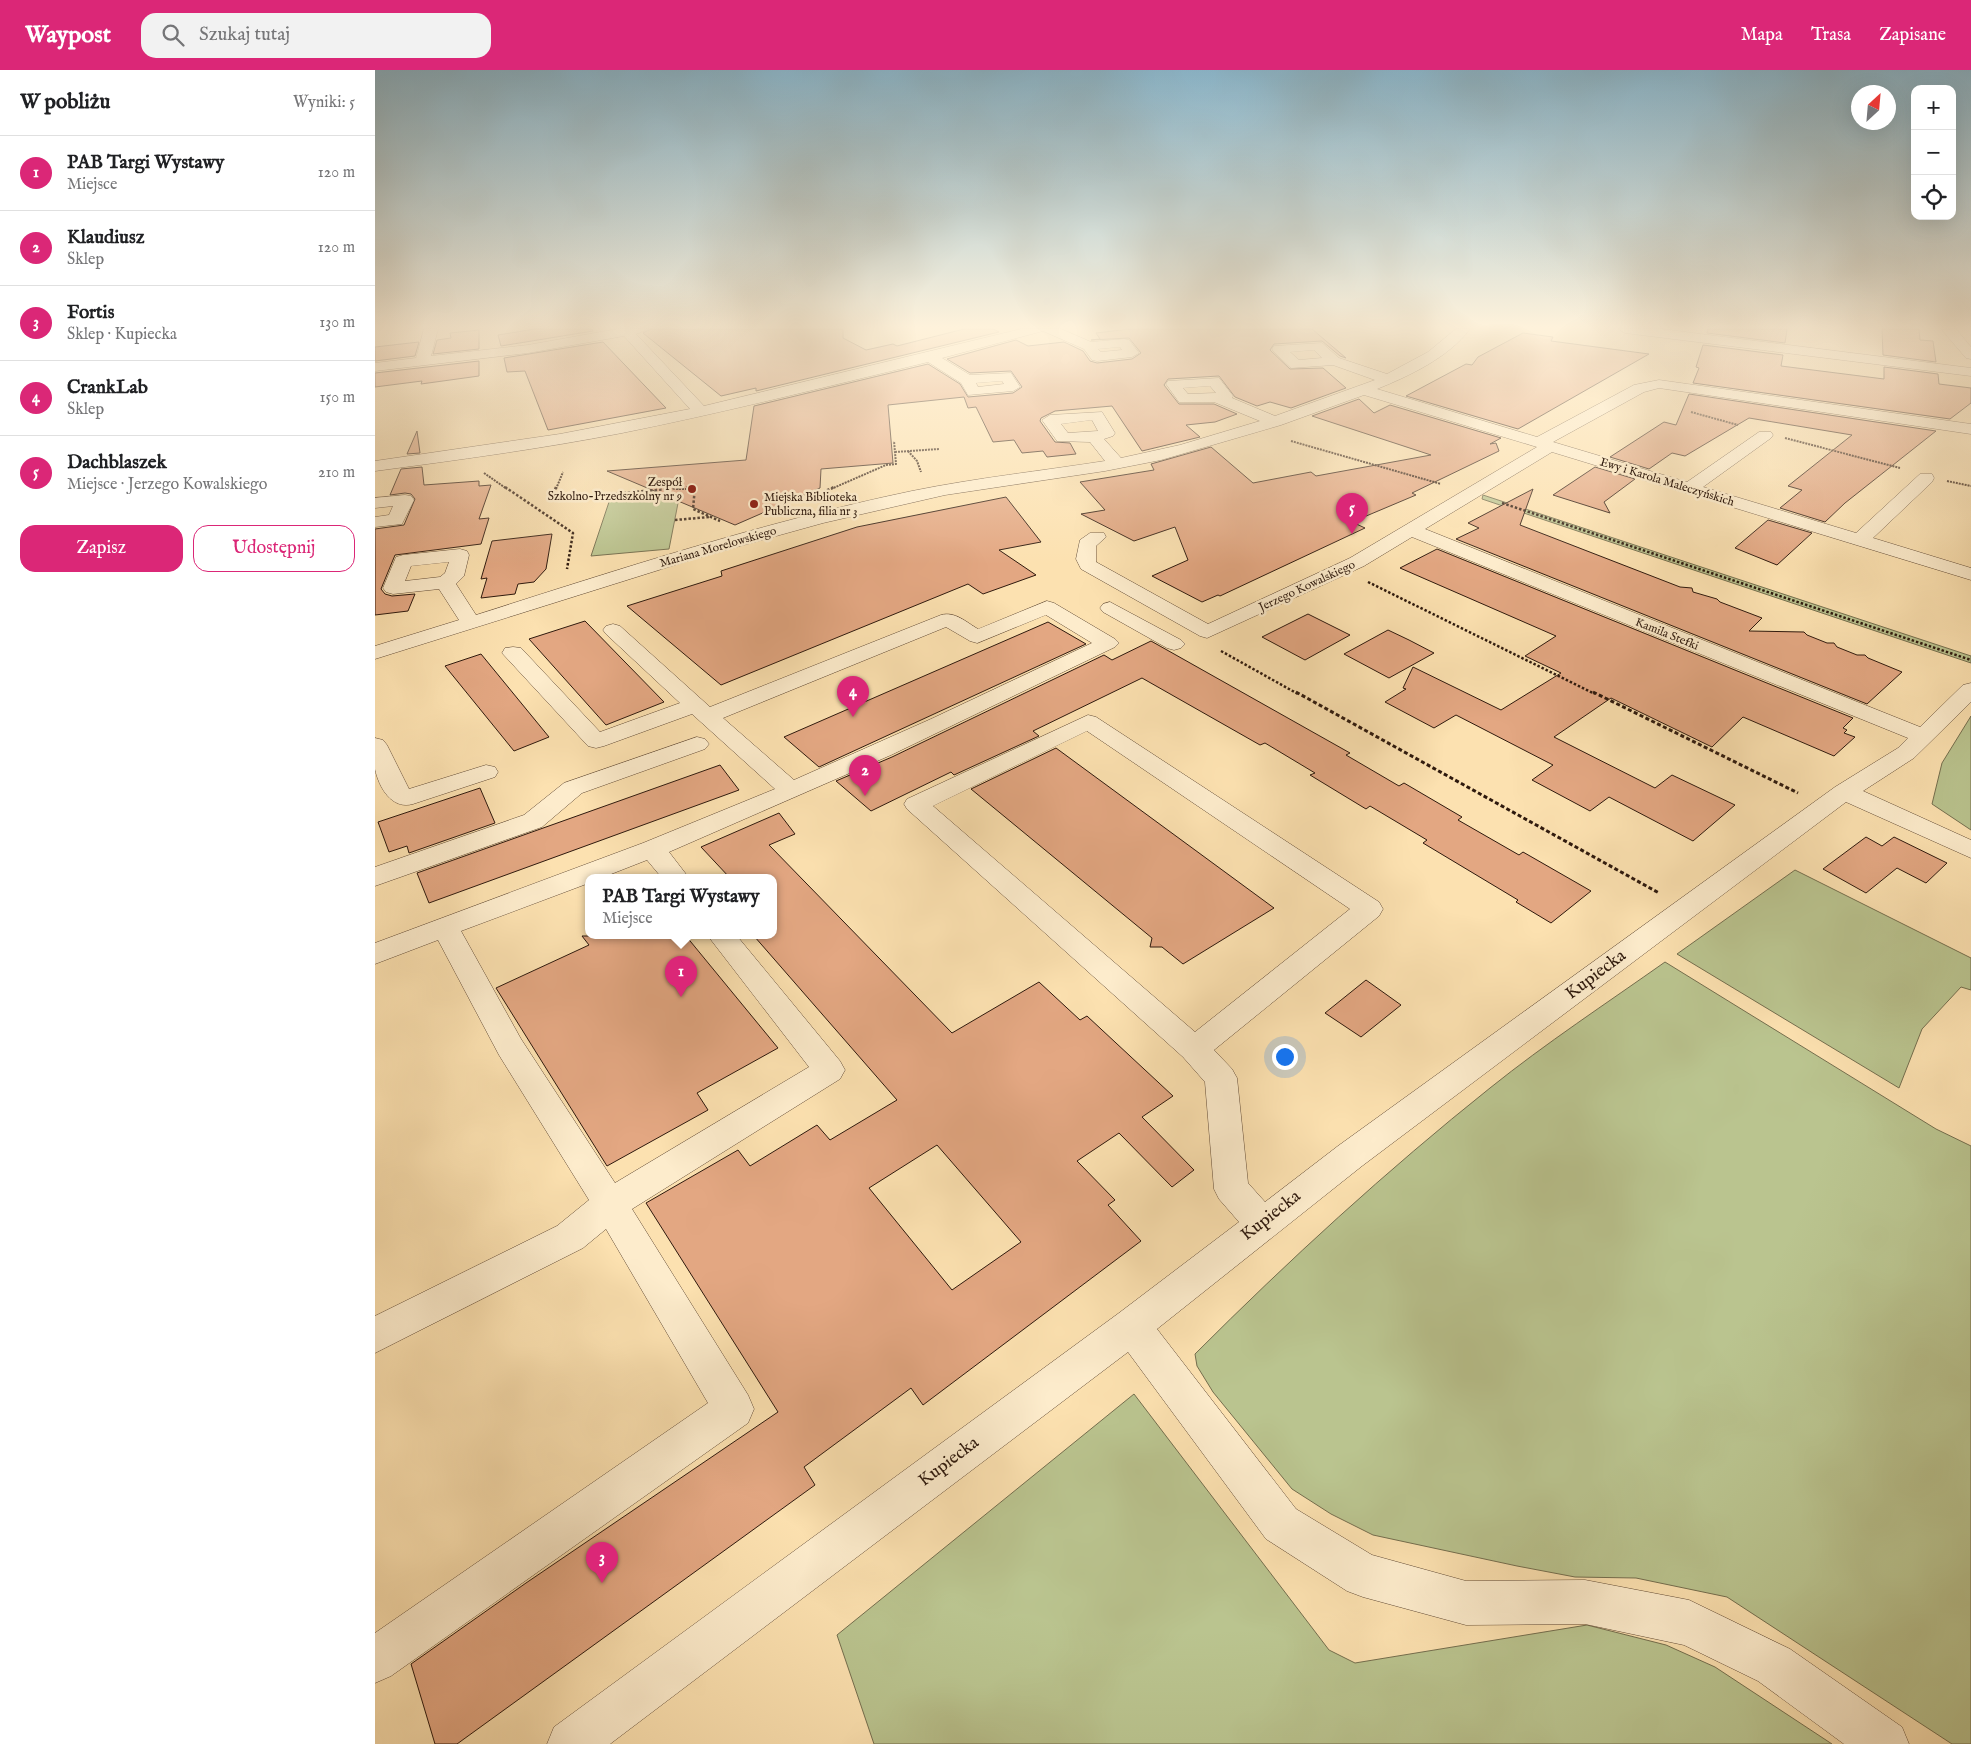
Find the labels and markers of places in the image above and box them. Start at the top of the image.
place label: Zespół Szkolno-Przedszkolny nr 9 [548,475,683,504]
marker: Zespół Szkolno-Przedszkolny nr 9 [686,483,698,495]
place label: Miejska Biblioteka Publiczna, filia nr 3 [764,490,858,519]
pin: 5 [1336,493,1368,534]
marker: Miejska Biblioteka Publiczna, filia nr 3 [748,498,760,510]
pin: 4 [837,676,869,717]
pin: 2 [849,755,881,796]
pin: 1 [665,956,697,997]
pin: 3 [586,1542,618,1583]

